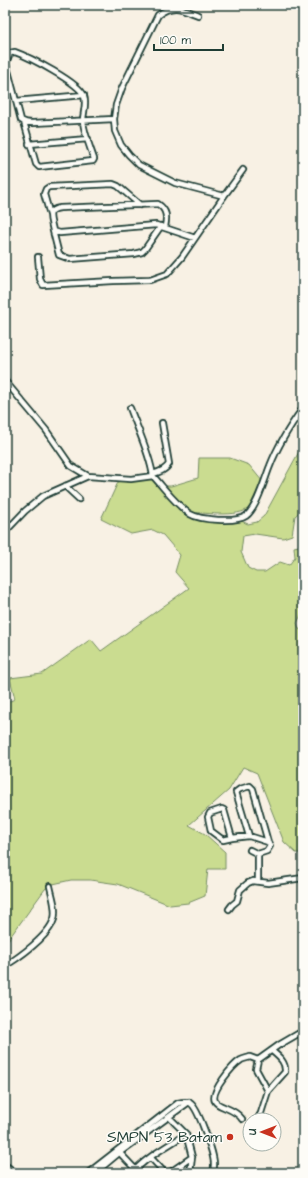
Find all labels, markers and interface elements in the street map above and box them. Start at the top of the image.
scale bar [154,26,223,52]
text: 100 m [160,32,191,49]
north arrow [242,1112,282,1152]
place label: SMPN 53 Batam [107,1127,222,1148]
text: U [245,1129,260,1136]
marker: SMPN 53 Batam [225,1132,235,1142]

